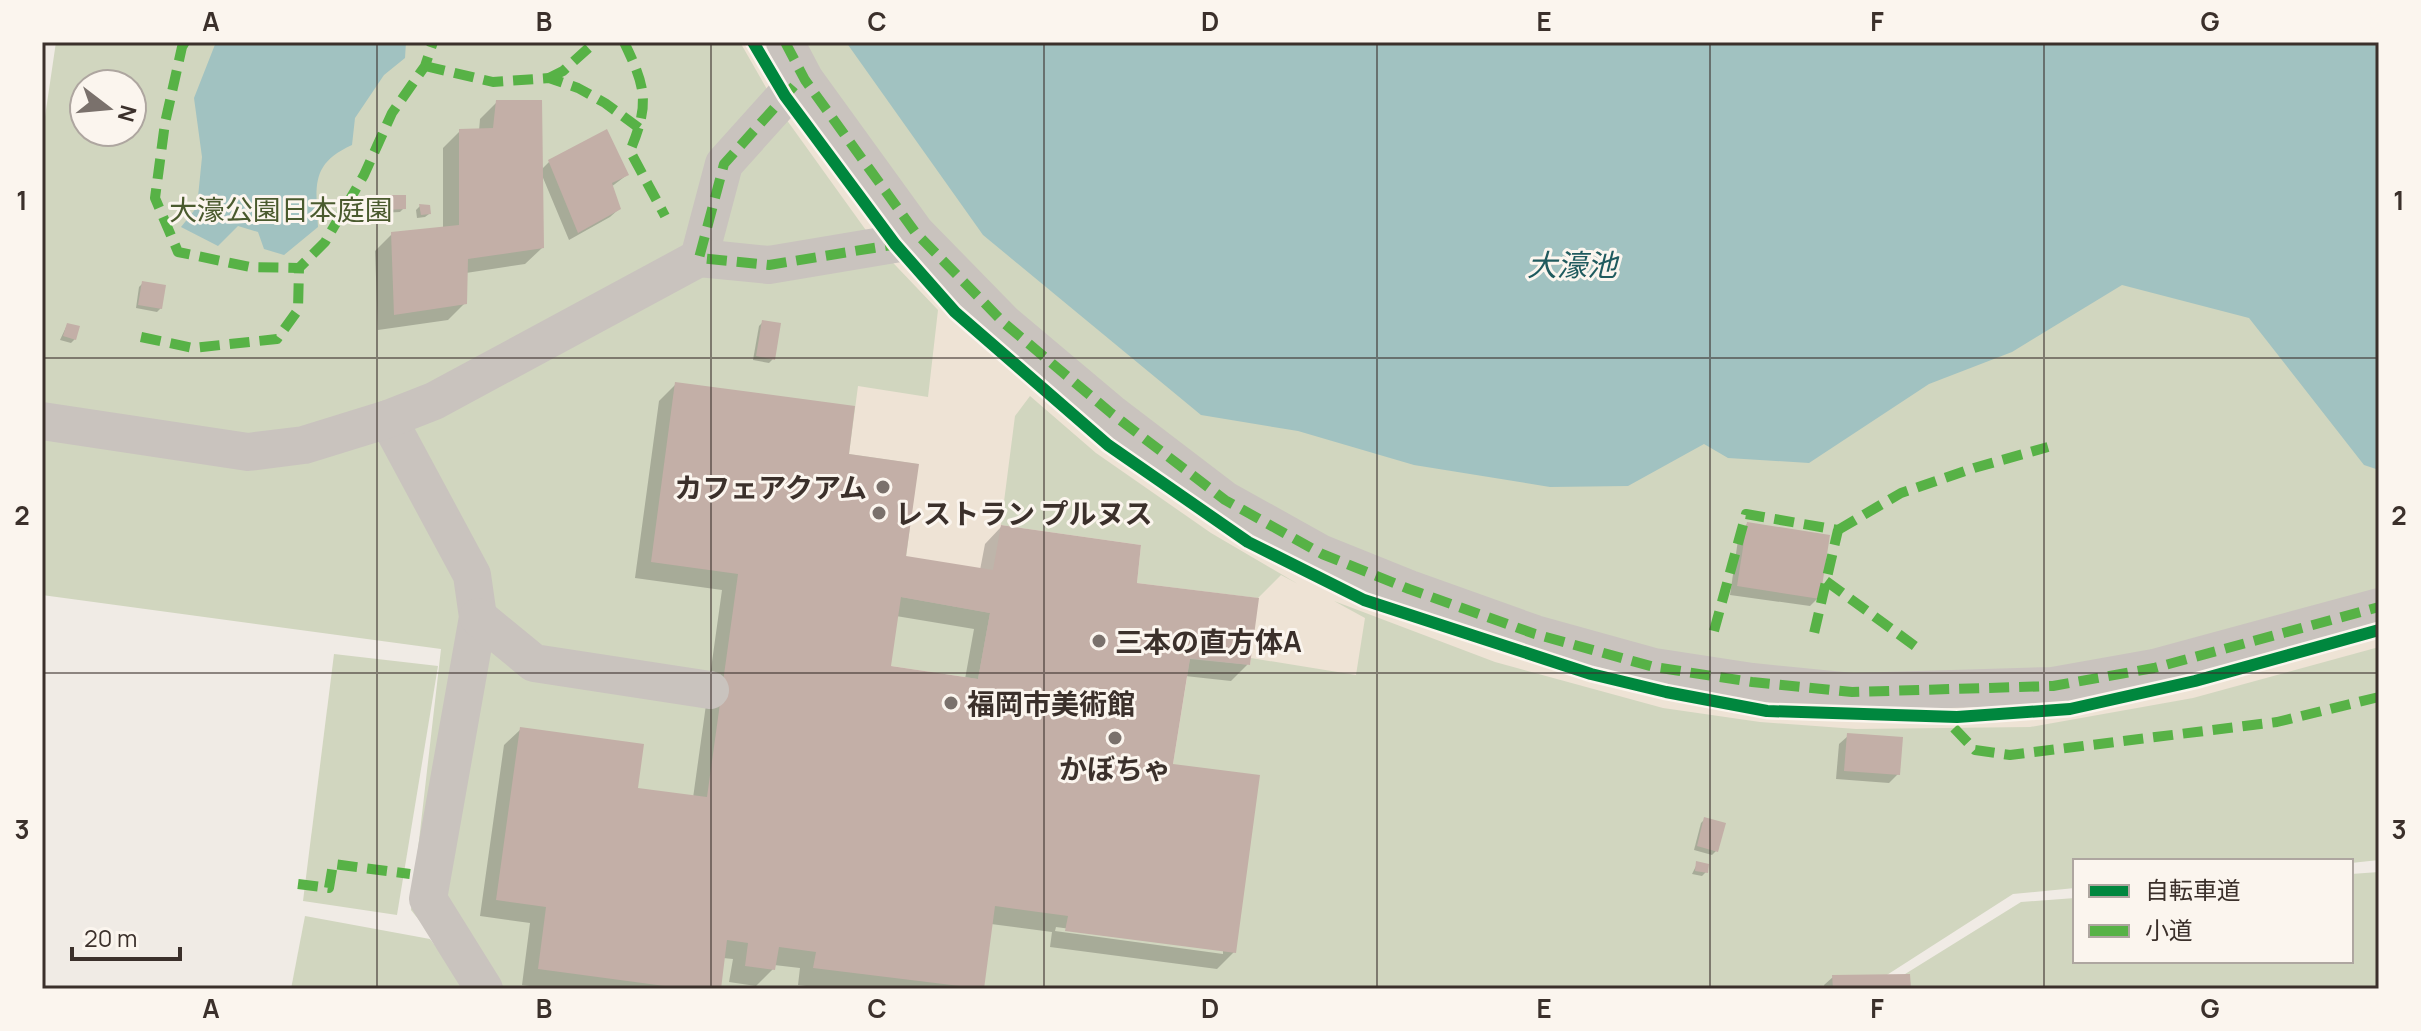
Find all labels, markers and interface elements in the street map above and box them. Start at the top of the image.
text: A [202,3,220,39]
text: B [536,3,552,39]
text: C [867,3,887,39]
text: D [1201,3,1219,39]
text: E [1536,3,1552,39]
text: F [1870,3,1884,39]
text: G [2200,3,2220,39]
north arrow [68,68,148,148]
text: N [111,102,144,125]
text: 1 [16,182,28,218]
text: 1 [2393,182,2405,218]
park label: 大濠公園日本庭園 [169,190,393,228]
water label: 大濠池 [1527,244,1620,285]
place label: カフェアクアム [674,468,867,506]
marker: カフェアクアム [874,478,892,496]
place label: レストラン プルヌス [895,494,1153,532]
text: 2 [14,497,30,533]
text: 2 [2391,497,2407,533]
marker: レストラン プルヌス [870,504,888,522]
place label: 三本の直方体A [1115,622,1302,660]
marker: 三本の直方体A [1090,632,1108,650]
place label: 福岡市美術館 [967,684,1135,722]
marker: 福岡市美術館 [942,694,960,712]
marker: かぼちゃ [1106,729,1124,747]
place label: かぼちゃ [1059,749,1171,787]
text: 3 [14,811,30,847]
text: 3 [2391,811,2407,847]
legend [2073,859,2353,963]
text: 自転車道 [2145,873,2241,906]
scale bar [72,911,180,961]
text: 小道 [2145,913,2193,946]
text: 20 m [84,921,137,954]
text: A [202,990,220,1026]
text: B [536,990,552,1026]
text: C [867,990,887,1026]
text: D [1201,990,1219,1026]
text: E [1536,990,1552,1026]
text: F [1870,990,1884,1026]
text: G [2200,990,2220,1026]

